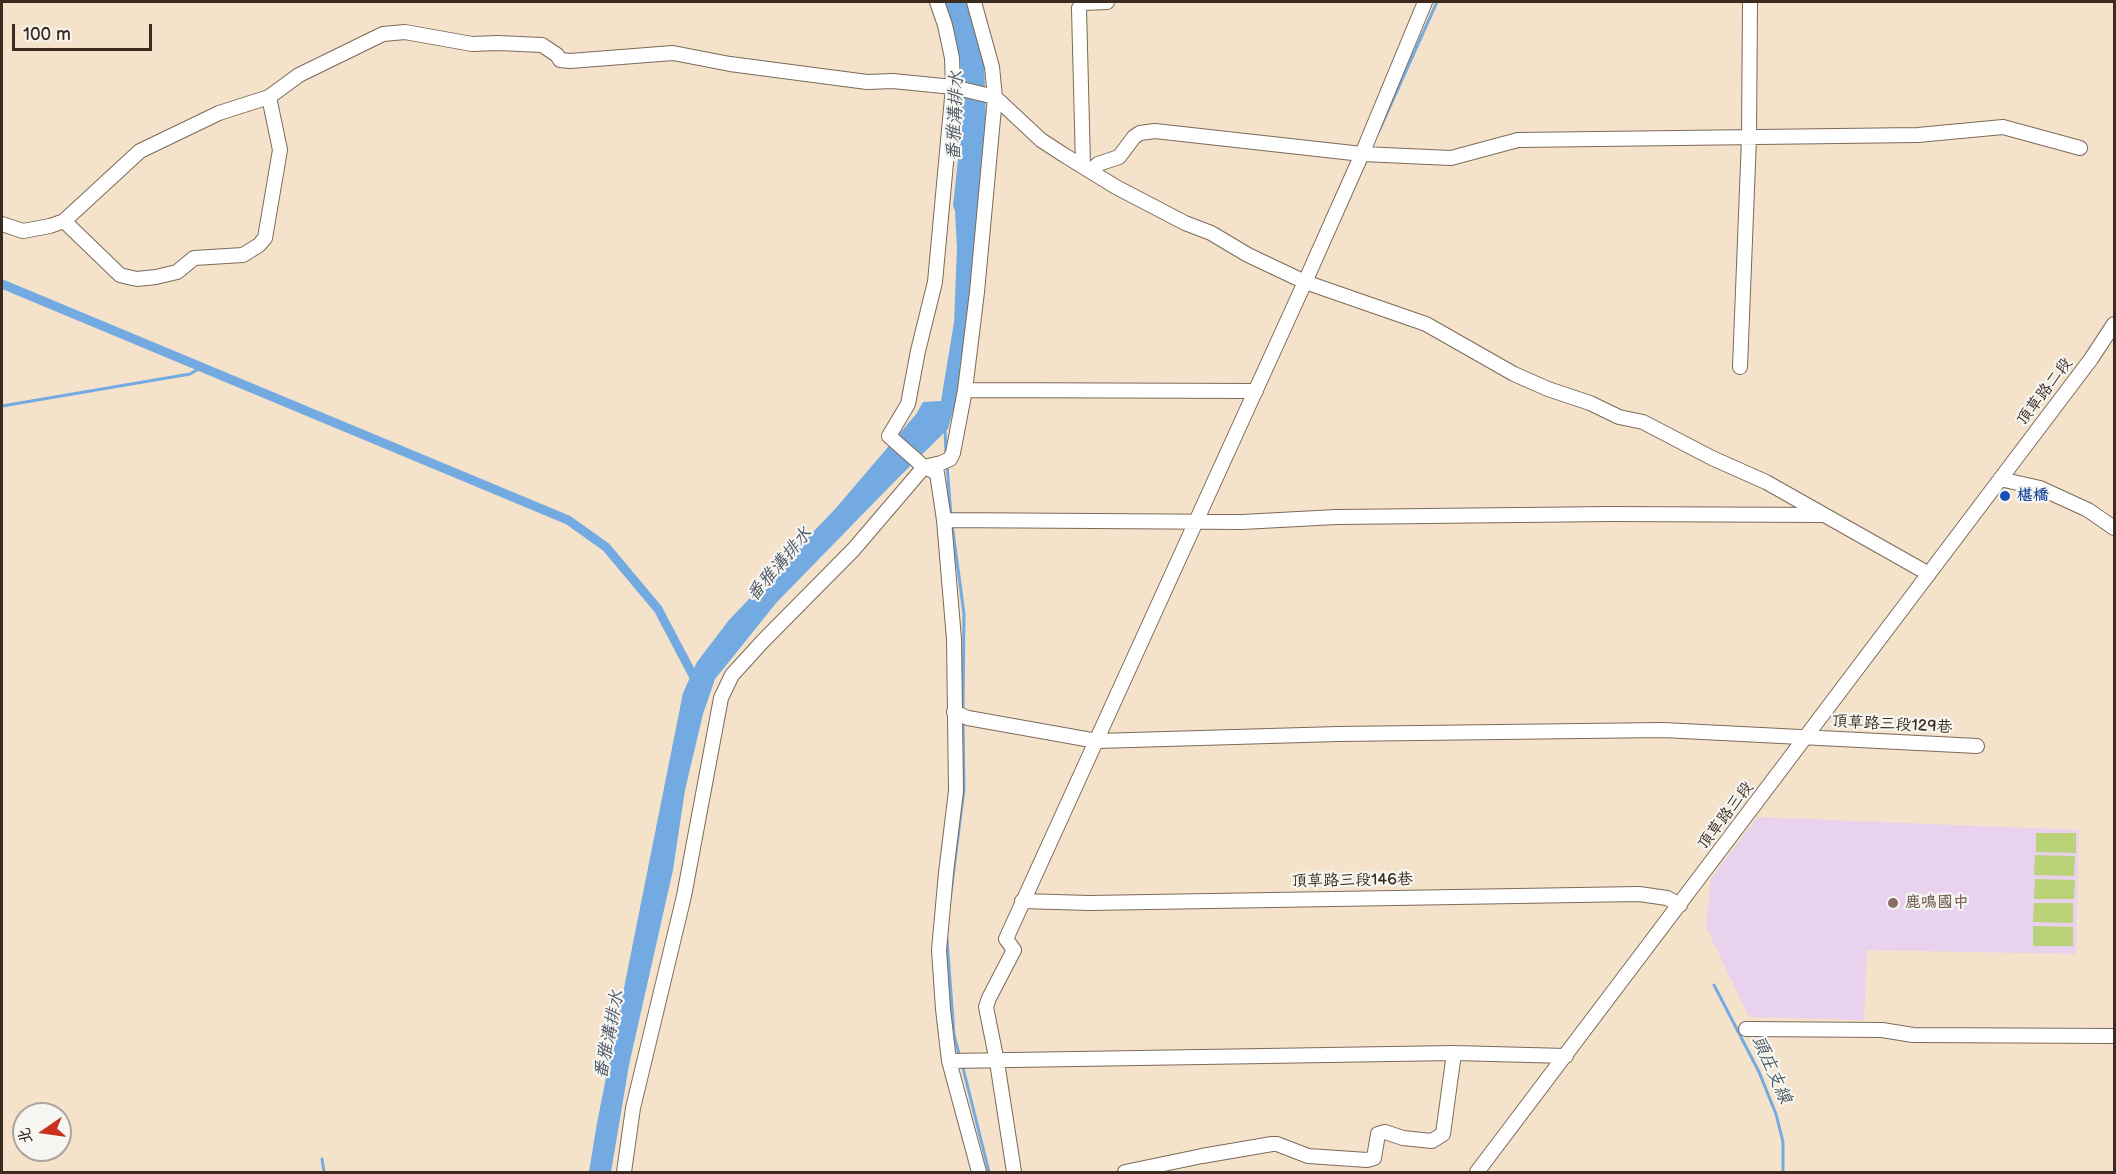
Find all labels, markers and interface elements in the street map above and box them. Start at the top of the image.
scale bar [15,12,154,50]
text: 100 m [23,24,71,45]
water label: 番雅溝排水 [944,71,968,161]
street label: 頂草路二段 [2013,354,2077,430]
place label: 椹橋 [2017,486,2049,506]
marker: 椹橋 [1998,489,2012,503]
water label: 番雅溝排水 [743,524,817,606]
street label: 頂草路三段129巷 [1831,712,1953,738]
street label: 頂草路三段 [1694,778,1758,854]
street label: 頂草路三段146巷 [1291,870,1413,892]
place label: 鹿鳴國中 [1905,893,1969,913]
marker: 鹿鳴國中 [1886,896,1900,910]
water label: 番雅溝排水 [591,989,629,1081]
water label: 頭庄支線 [1746,1033,1796,1107]
north arrow [12,1102,72,1162]
text: 北 [15,1126,37,1146]

